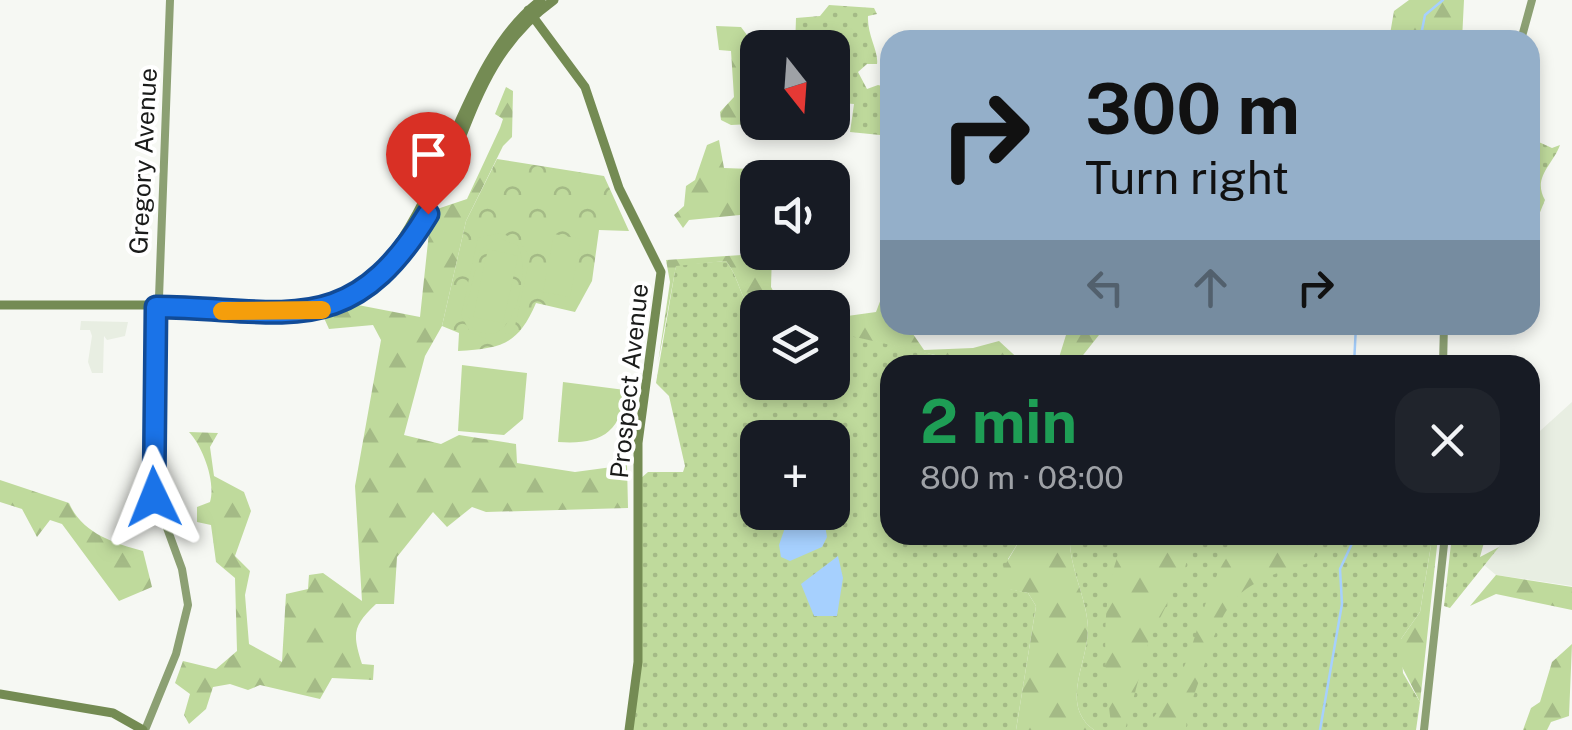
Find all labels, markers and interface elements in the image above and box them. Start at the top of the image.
north arrow [740,30,850,140]
map controls [740,30,850,530]
street label: Gregory Avenue [123,67,163,255]
text: 300 m [1085,67,1300,150]
icon: right [920,70,1050,200]
pin [386,112,471,215]
icon: arrive [401,127,456,182]
text: Turn right [1085,151,1289,204]
button: sound [740,160,850,270]
icon: left [1078,260,1133,315]
icon: ahead [1183,260,1238,315]
icon: right [1288,260,1343,315]
street label: Prospect Avenue [604,282,654,480]
button: layers [740,290,850,400]
text: 2 min [920,386,1077,457]
button: close [1395,388,1500,493]
button: + [740,420,850,530]
position arrow [102,445,206,549]
text: 800 m · 08:00 [920,459,1124,496]

